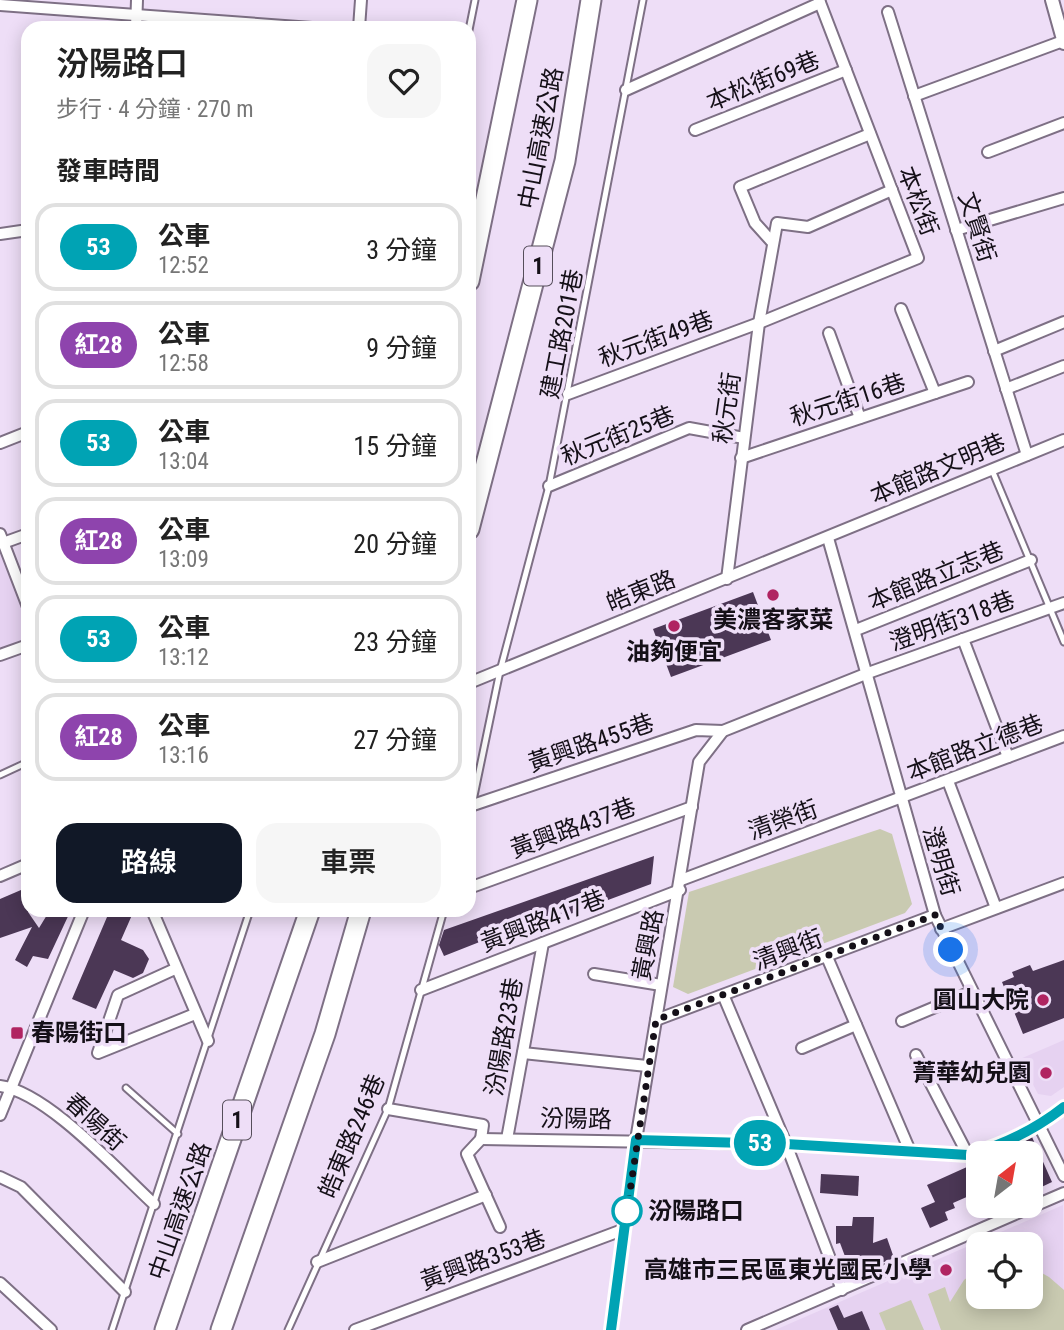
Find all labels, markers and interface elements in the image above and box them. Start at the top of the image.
text: 汾陽路口 [56,44,188,83]
button: heart [367,44,441,118]
street label: 本松街69巷 [702,46,824,116]
street label: 中山高速公路 [514,65,568,211]
text: 步行 · 4 分鐘 · 270 m [56,96,254,123]
text: 發車時間 [56,156,160,186]
street label: 本松街 [892,162,944,240]
street label: 文賢街 [953,188,1001,266]
text: 公車 [158,221,210,251]
text: 53 [86,233,111,261]
text: 3 分鐘 [366,235,437,265]
road number: 1 [524,246,552,286]
text: 12:52 [158,252,209,279]
street label: 建工路201巷 [536,267,588,401]
street label: 秋元街49巷 [595,305,717,373]
text: 公車 [158,319,210,349]
text: 紅28 [74,331,123,359]
text: 9 分鐘 [366,333,437,363]
text: 12:58 [158,350,209,377]
street label: 秋元街16巷 [787,368,909,432]
street label: 秋元街 [708,370,746,446]
street label: 秋元街25巷 [557,401,679,471]
text: 公車 [158,417,210,447]
street label: 本館路文明巷 [866,428,1010,510]
text: 53 [86,429,111,457]
text: 15 分鐘 [353,431,437,461]
text: 13:04 [158,448,209,475]
text: 公車 [158,515,210,545]
text: 紅28 [74,527,123,555]
text: 20 分鐘 [353,529,437,559]
street label: 本館路立志巷 [864,536,1008,616]
text: 13:09 [158,546,209,573]
street label: 皓東路 [602,565,680,617]
street label: 澄明街318巷 [885,585,1019,657]
marker: 美濃客家菜 [765,587,781,603]
place label: 美濃客家菜 [713,606,833,634]
text: 公車 [158,613,210,643]
marker: 油夠便宜 [666,618,682,634]
text: 53 [86,625,111,653]
text: 23 分鐘 [353,627,437,657]
place label: 油夠便宜 [626,638,722,666]
text: 13:12 [158,644,209,671]
street label: 黃興路455巷 [524,708,658,778]
street label: 本館路立德巷 [903,709,1047,787]
text: 公車 [158,711,210,741]
text: 紅28 [74,723,123,751]
text: 27 分鐘 [353,725,437,755]
text: 13:16 [158,742,209,769]
street label: 黃興路437巷 [506,792,640,864]
street label: 清榮街 [744,795,822,845]
street label: 澄明街 [917,822,965,900]
button: 路線 [56,823,242,903]
button: 車票 [256,823,441,903]
street label: 黃興路417巷 [477,884,609,958]
street label: 黃興路 [627,907,669,983]
street label: 清興街 [749,924,827,976]
your location [933,932,968,967]
street label: 汾陽路23巷 [480,976,528,1098]
place label: 圓山大院 [933,986,1029,1014]
marker: 圓山大院 [1035,992,1051,1008]
place label: 春陽街口 [31,1019,127,1047]
marker: 春陽街口 [9,1025,25,1041]
place label: 菁華幼兒園 [912,1059,1032,1087]
marker: 菁華幼兒園 [1038,1065,1054,1081]
street label: 皓東路246巷 [313,1070,391,1202]
street label: 春陽街 [59,1088,131,1156]
road number: 1 [223,1100,251,1140]
street label: 汾陽路 [540,1104,612,1134]
line badge: 53 [728,1120,792,1166]
text: 53 [748,1129,772,1157]
street label: 中山高速公路 [143,1138,217,1284]
north arrow [966,1141,1043,1218]
map controls [966,1141,1043,1309]
marker: 汾陽路口 [612,1196,642,1226]
place label: 汾陽路口 [648,1197,744,1225]
street label: 黃興路353巷 [416,1224,550,1296]
button: locate [966,1232,1043,1309]
place label: 高雄市三民區東光國民小學 [644,1256,932,1284]
marker: 高雄市三民區東光國民小學 [938,1262,954,1278]

